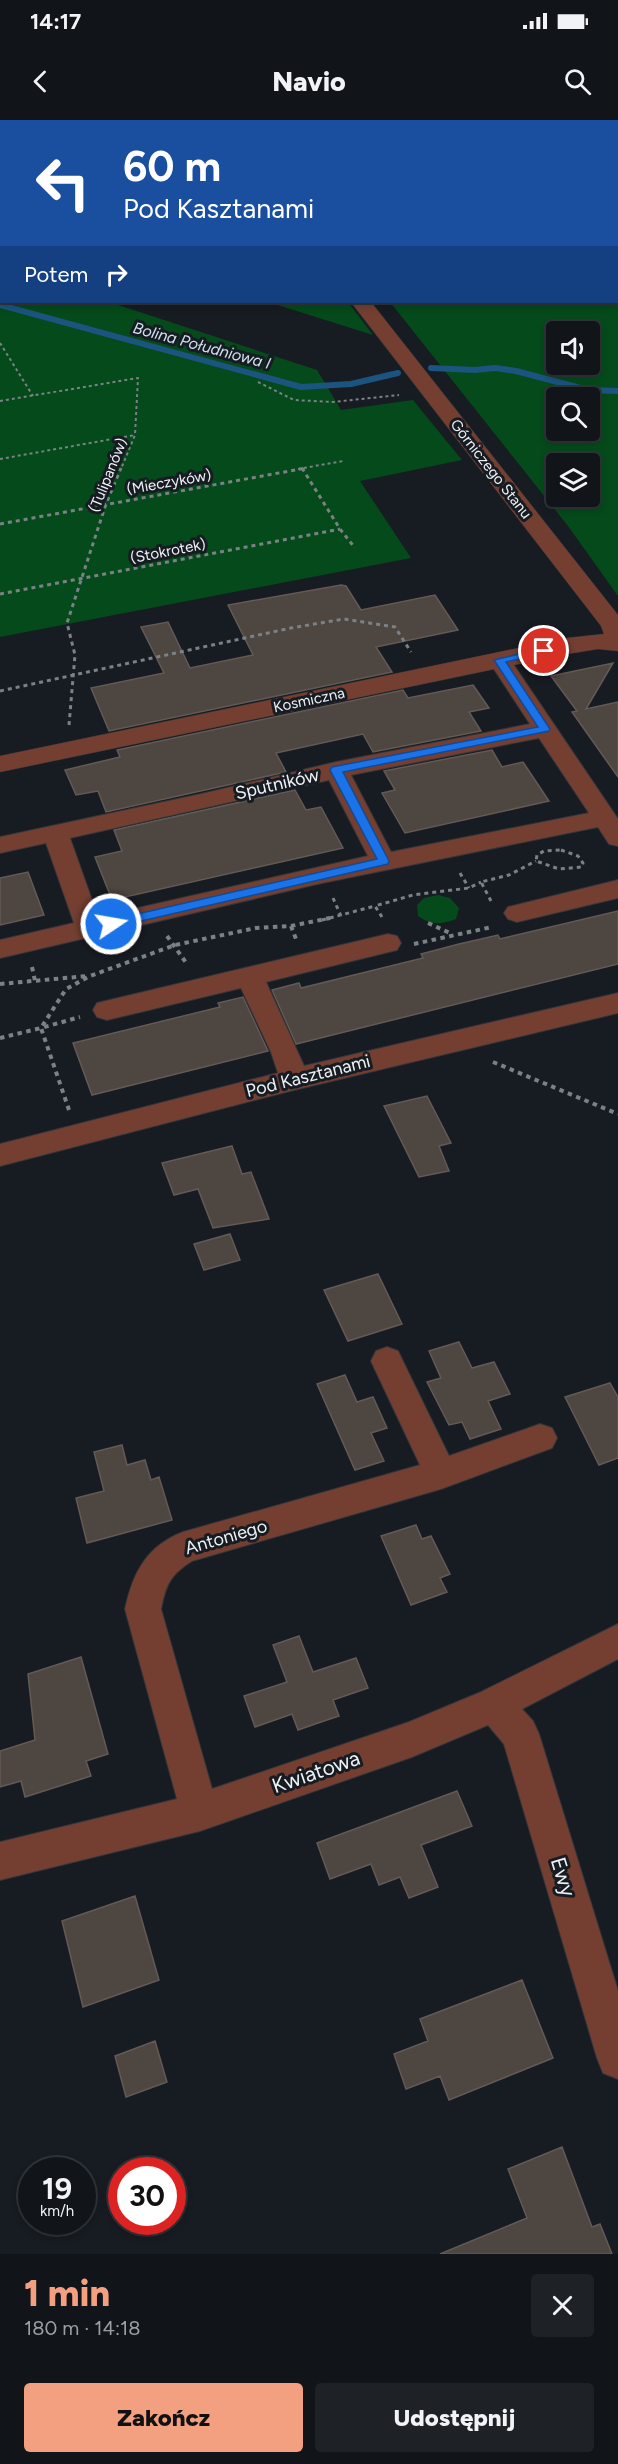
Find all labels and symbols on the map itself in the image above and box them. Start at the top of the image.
water label: Bolina Południowa I [131,318,273,373]
street label: Górniczego Stanu [447,416,535,522]
street label: (Tulipanów) [85,435,131,515]
street label: (Mieczyków) [125,466,213,498]
street label: (Stokrotek) [129,535,207,567]
pin [518,625,569,676]
street label: Kosmiczna [272,684,346,716]
street label: Sputników [233,764,321,804]
position arrow [79,892,143,956]
street label: Pod Kasztanami [243,1050,373,1102]
street label: Antoniego [182,1515,270,1559]
street label: Kwiatowa [269,1745,363,1798]
street label: Ewy [546,1854,581,1900]
speed limit sign: 30 [108,2157,186,2235]

